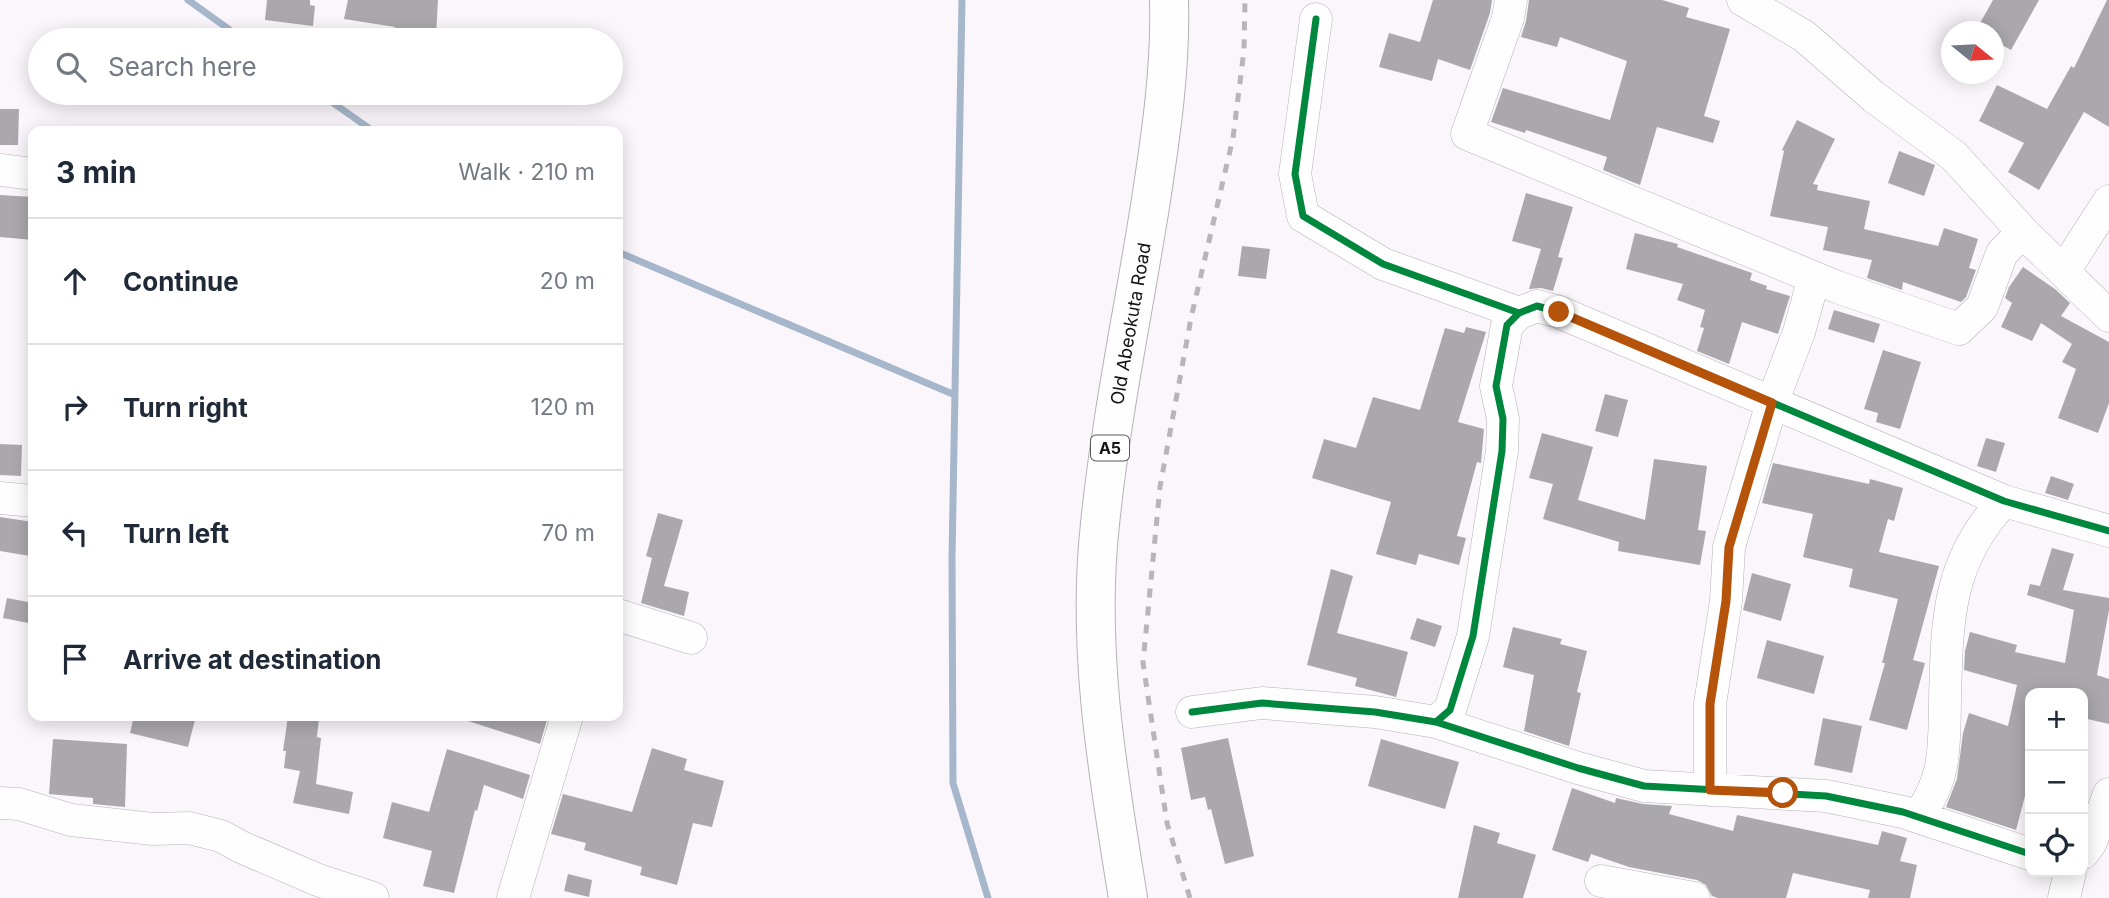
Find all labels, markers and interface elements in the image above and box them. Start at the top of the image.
north arrow [1941,21,2004,84]
search box [28,28,623,105]
icon: search [52,48,90,86]
text: Search here [108,51,257,82]
text: 3 min [56,154,137,190]
text: Walk · 210 m [458,158,595,186]
street label: Old Abeokuta Road [1106,241,1154,406]
icon: ahead [56,262,94,300]
text: Continue [123,266,239,297]
text: 20 m [540,267,595,295]
route end [1543,296,1574,327]
icon: right [56,388,94,426]
text: Turn right [123,392,248,423]
text: 120 m [530,393,595,421]
road number: A5 [1091,436,1129,461]
icon: left [56,514,94,552]
text: Turn left [123,518,229,549]
text: 70 m [541,519,595,547]
icon: arrive [56,640,94,678]
text: Arrive at destination [123,644,382,675]
map controls [2025,688,2088,877]
button: + [2025,688,2088,751]
button: − [2025,751,2088,814]
route start [1767,777,1798,808]
button: locate [2025,814,2088,877]

